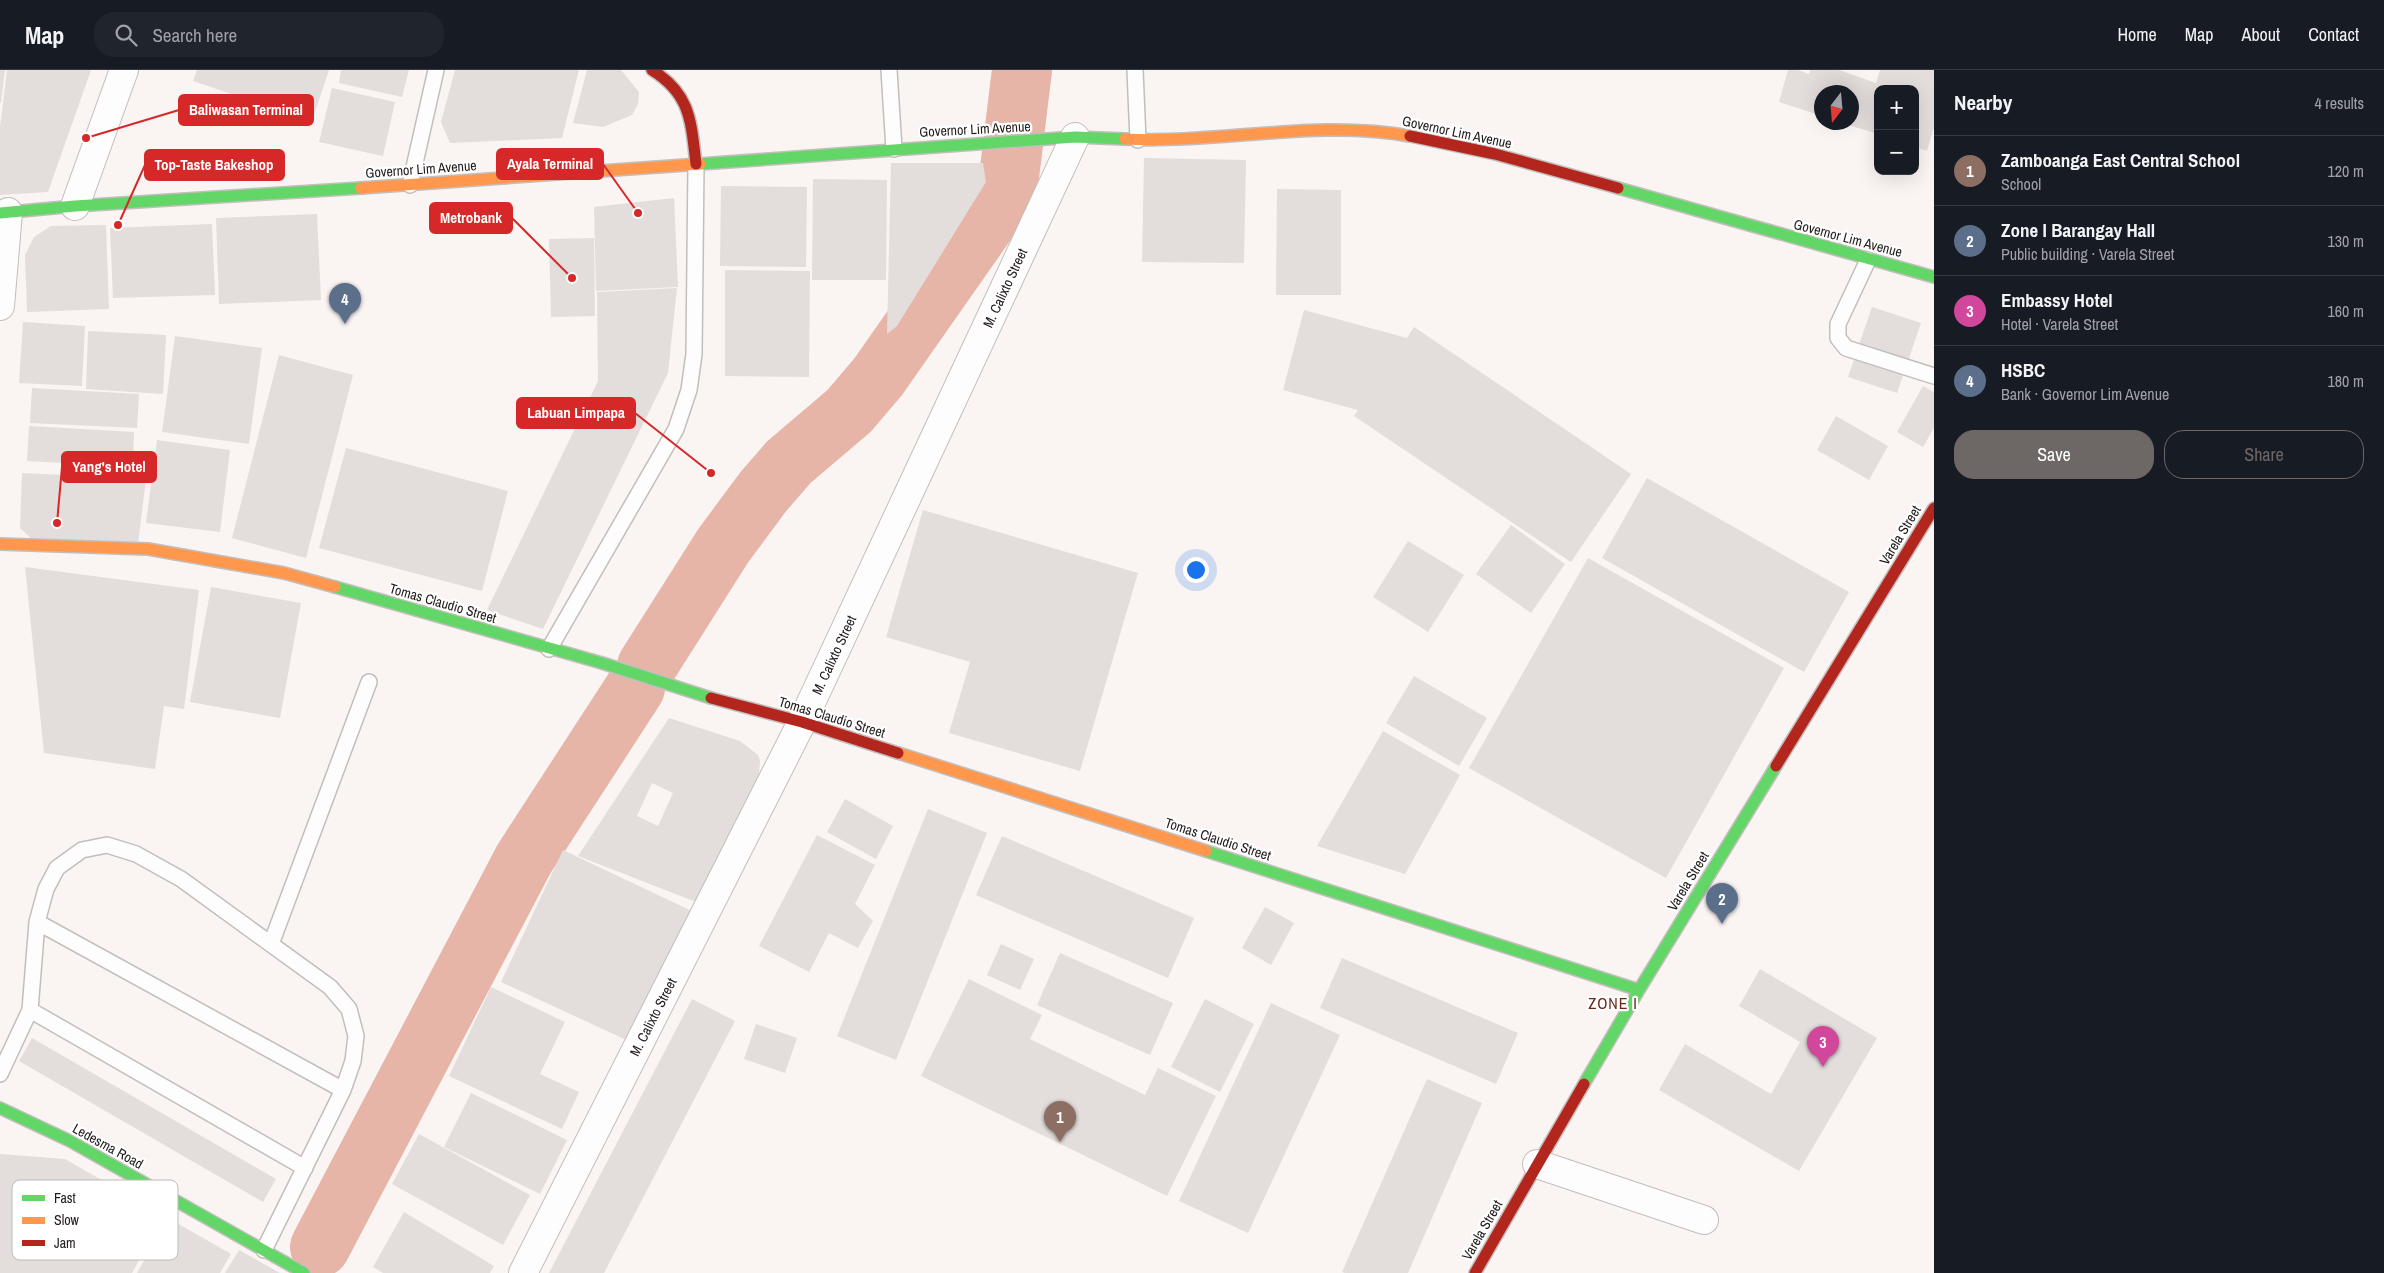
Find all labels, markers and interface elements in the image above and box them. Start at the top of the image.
search box [94,12,444,57]
text: Map [25,19,64,51]
icon: search [112,21,140,49]
text: Search here [152,22,237,48]
text: Home [2117,22,2157,47]
text: Map [2185,22,2214,47]
text: About [2242,22,2280,47]
text: Contact [2308,22,2359,47]
north arrow [1814,85,1859,130]
map controls [1874,85,1919,175]
button: + [1874,85,1919,130]
text: Nearby [1954,88,2012,117]
text: 4 results [2314,92,2364,114]
callout: Baliwasan Terminal [179,95,313,125]
text: Baliwasan Terminal [189,99,303,120]
street label: Governor Lim Avenue [1401,112,1513,152]
street label: Governor Lim Avenue [919,117,1031,141]
button: − [1874,130,1919,175]
text: Zamboanga East Central School [2001,147,2240,173]
callout: Ayala Terminal [497,149,603,179]
callout: Top-Taste Bakeshop [145,150,284,180]
text: Ayala Terminal [507,153,593,174]
text: Top-Taste Bakeshop [154,154,274,175]
street label: Governor Lim Avenue [365,156,477,182]
text: 1 [1966,160,1974,182]
text: 120 m [2328,160,2364,182]
text: School [2001,173,2041,195]
callout: Metrobank [430,203,512,233]
text: Metrobank [440,207,502,228]
street label: Governor Lim Avenue [1792,215,1904,261]
text: Zone I Barangay Hall [2001,217,2155,243]
text: 2 [1966,230,1974,252]
text: 130 m [2328,230,2364,252]
text: Public building · Varela Street [2001,243,2174,265]
street label: M. Calixto Street [979,245,1031,331]
pin: 4 [329,283,361,324]
text: Embassy Hotel [2001,287,2113,313]
text: 3 [1966,300,1974,322]
text: 160 m [2328,300,2364,322]
text: Hotel · Varela Street [2001,313,2118,335]
text: HSBC [2001,357,2045,383]
text: 4 [1966,370,1974,392]
text: 180 m [2328,370,2364,392]
text: Bank · Governor Lim Avenue [2001,383,2169,405]
callout: Labuan Limpapa [517,398,635,428]
text: Labuan Limpapa [527,402,625,423]
button: Save [1954,430,2154,479]
button: Share [2164,430,2364,479]
callout: Yang's Hotel [62,452,156,482]
text: Yang's Hotel [72,456,146,477]
street label: Varela Street [1875,502,1925,568]
your location [1183,557,1209,583]
street label: Tomas Claudio Street [387,579,499,627]
street label: M. Calixto Street [808,612,860,698]
street label: Tomas Claudio Street [777,692,887,742]
street label: Tomas Claudio Street [1163,813,1273,865]
street label: Varela Street [1663,848,1713,914]
pin: 2 [1706,883,1738,924]
street label: M. Calixto Street [626,975,680,1059]
district label: ZONE I [1588,992,1638,1014]
pin: 3 [1807,1026,1839,1067]
pin: 1 [1044,1101,1076,1142]
street label: Ledesma Road [70,1119,146,1173]
legend [12,1180,178,1260]
text: Fast [54,1189,76,1207]
street label: Varela Street [1458,1197,1506,1263]
text: Slow [54,1211,80,1229]
text: Jam [54,1234,76,1252]

